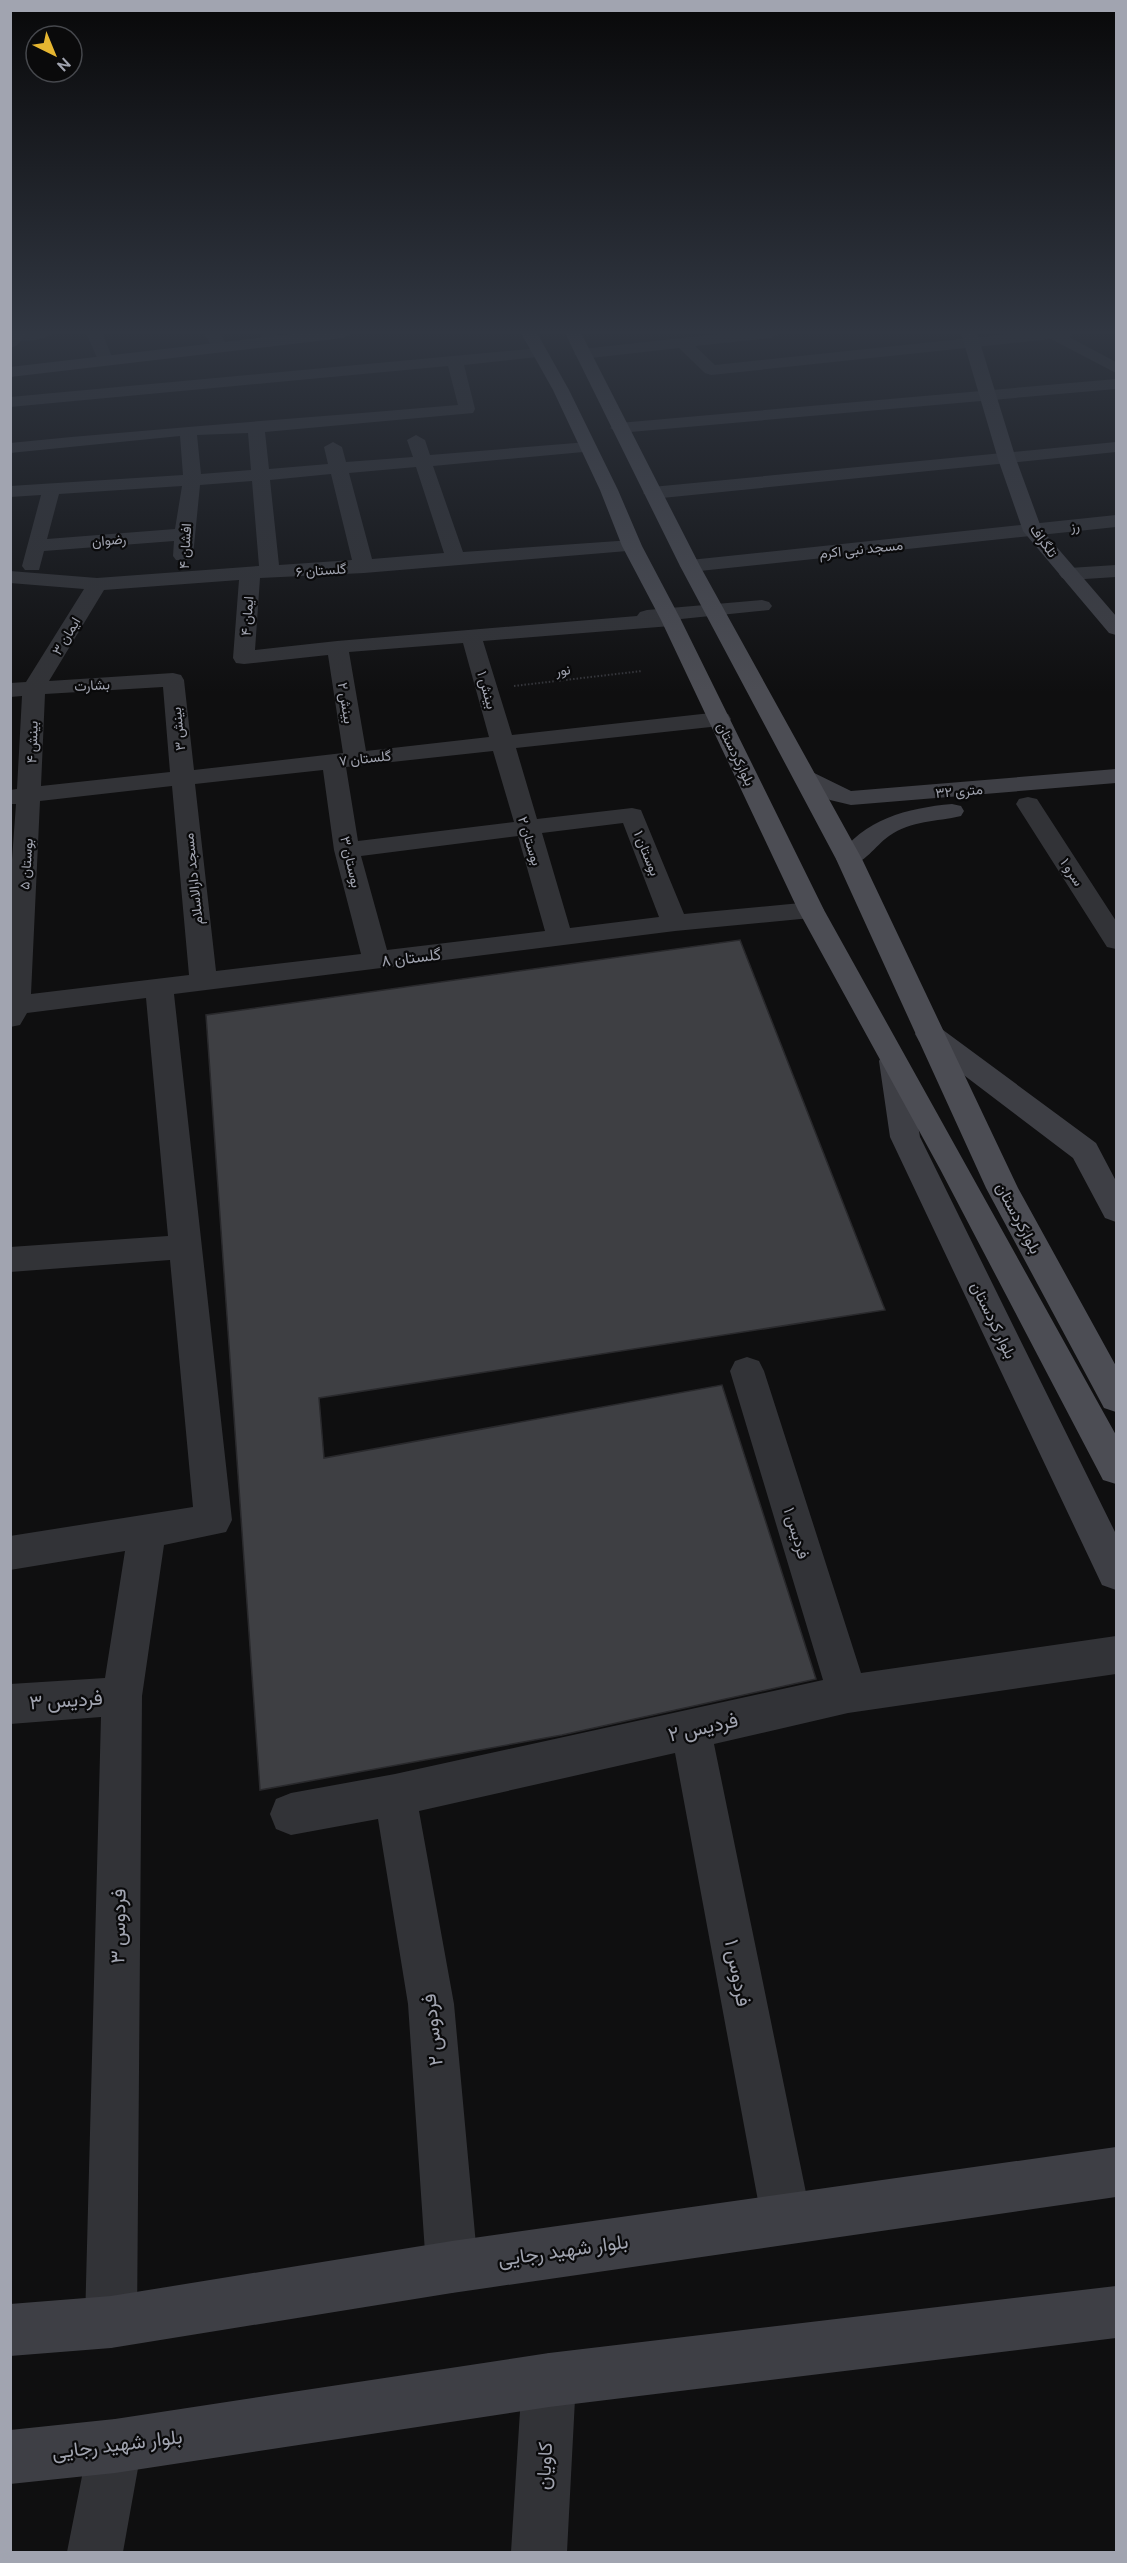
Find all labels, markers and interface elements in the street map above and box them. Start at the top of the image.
north arrow [24,24,84,84]
text: N [54,54,75,76]
street label: رز [1068,517,1081,536]
street label: تلگراف [1026,522,1061,561]
street label: افشان ۴ [176,523,195,569]
street label: رضوان [91,531,127,550]
street label: مسجد نبی اکرم [818,537,904,562]
street label: گلستان ۶ [295,560,347,581]
street label: ایمان ۴ [238,595,257,637]
street label: ایمان ۳ [49,614,84,658]
street label: نور [554,661,572,680]
street label: بینش ۱ [473,669,500,711]
street label: بشارت [74,676,110,695]
street label: بینش ۲ [334,681,357,725]
street label: بینش ۳ [168,706,189,752]
street label: بلوارکردستان [713,720,758,789]
street label: بینش ۴ [23,721,42,764]
street label: گلستان ۷ [338,747,392,770]
street label: ۳۲ متری [935,781,983,802]
street label: بوستان ۲ [514,815,545,868]
street label: بوستان ۱ [630,828,663,878]
street label: مسجد دارالاسلام [180,832,207,926]
street label: بوستان ۳ [336,835,365,890]
street label: بوستان ۵ [16,838,37,890]
street label: سرو ۱ [1056,855,1087,889]
street label: گلستان ۸ [380,944,442,971]
street label: بلوارکردستان [991,1179,1045,1258]
street label: بلوار کردستان [966,1279,1020,1362]
street label: فردیس ۱ [779,1505,813,1562]
street label: فردیس ۳ [28,1685,104,1716]
street label: فردیس ۲ [666,1707,740,1748]
street label: فردوس ۳ [105,1888,132,1964]
street label: فردوس ۱ [719,1937,756,2009]
street label: فردوس ۲ [416,1993,449,2067]
street label: بلوار شهید رجایی [496,2229,630,2272]
street label: بلوار شهید رجایی [50,2424,184,2465]
street label: کاویان [531,2441,558,2491]

